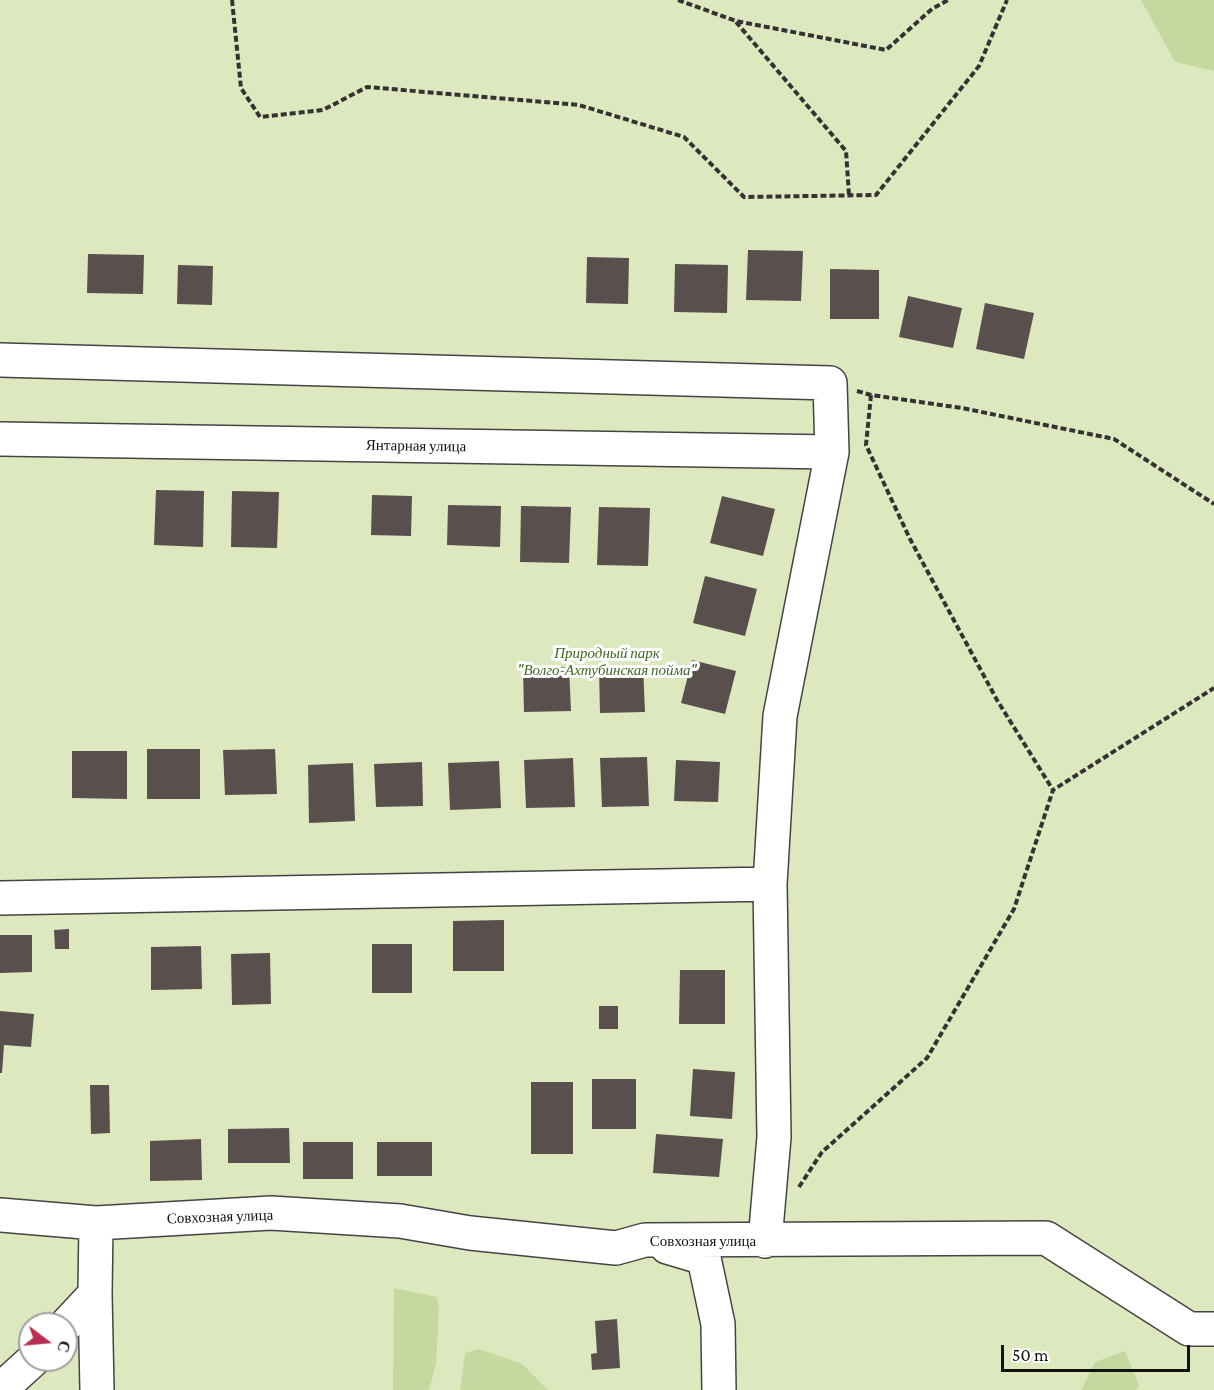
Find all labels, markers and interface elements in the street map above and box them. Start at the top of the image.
street label: Янтарная улица [366,436,466,456]
park label: Природный парк "Волго-Ахтубинская пойма" [517,644,697,679]
street label: Совхозная улица [167,1206,273,1228]
street label: Совхозная улица [650,1232,756,1250]
north arrow [18,1312,78,1372]
scale bar [1004,1333,1193,1371]
text: С [54,1339,74,1354]
text: 50 m [1012,1345,1049,1365]

